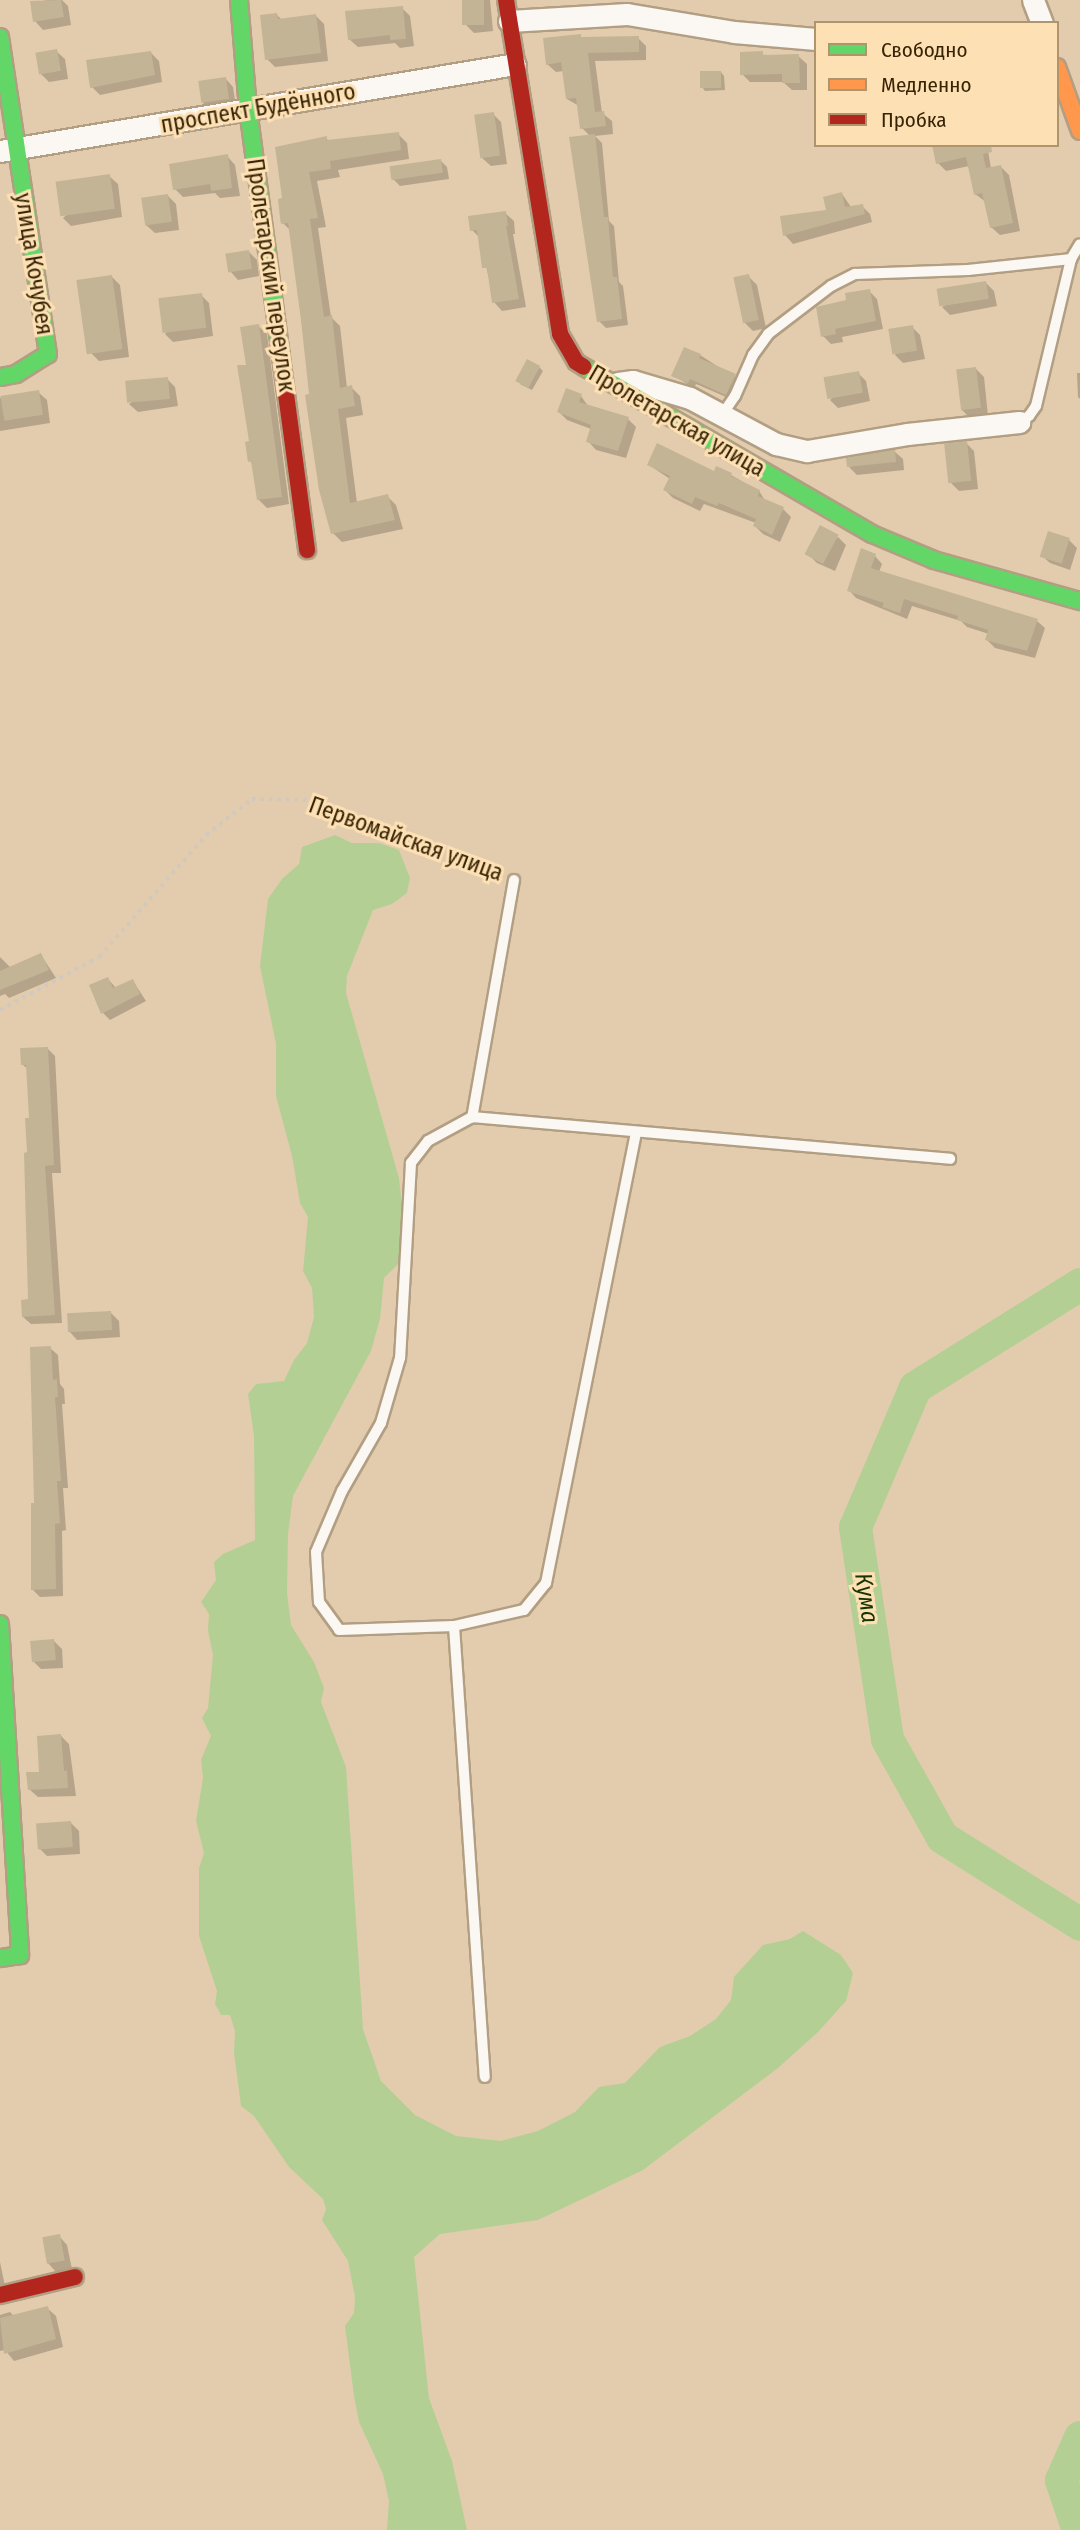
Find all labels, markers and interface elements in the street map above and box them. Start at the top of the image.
legend [814,21,1059,147]
text: Свободно [881,37,967,63]
text: Медленно [881,72,971,98]
street label: проспект Будённого [158,77,358,139]
text: Пробка [881,107,947,133]
street label: Пролетарский переулок [241,157,301,393]
street label: улица Кочубея [9,191,59,337]
street label: Пролетарская улица [584,359,770,483]
street label: Первомайская улица [305,791,507,887]
water label: Кума [848,1571,884,1625]

